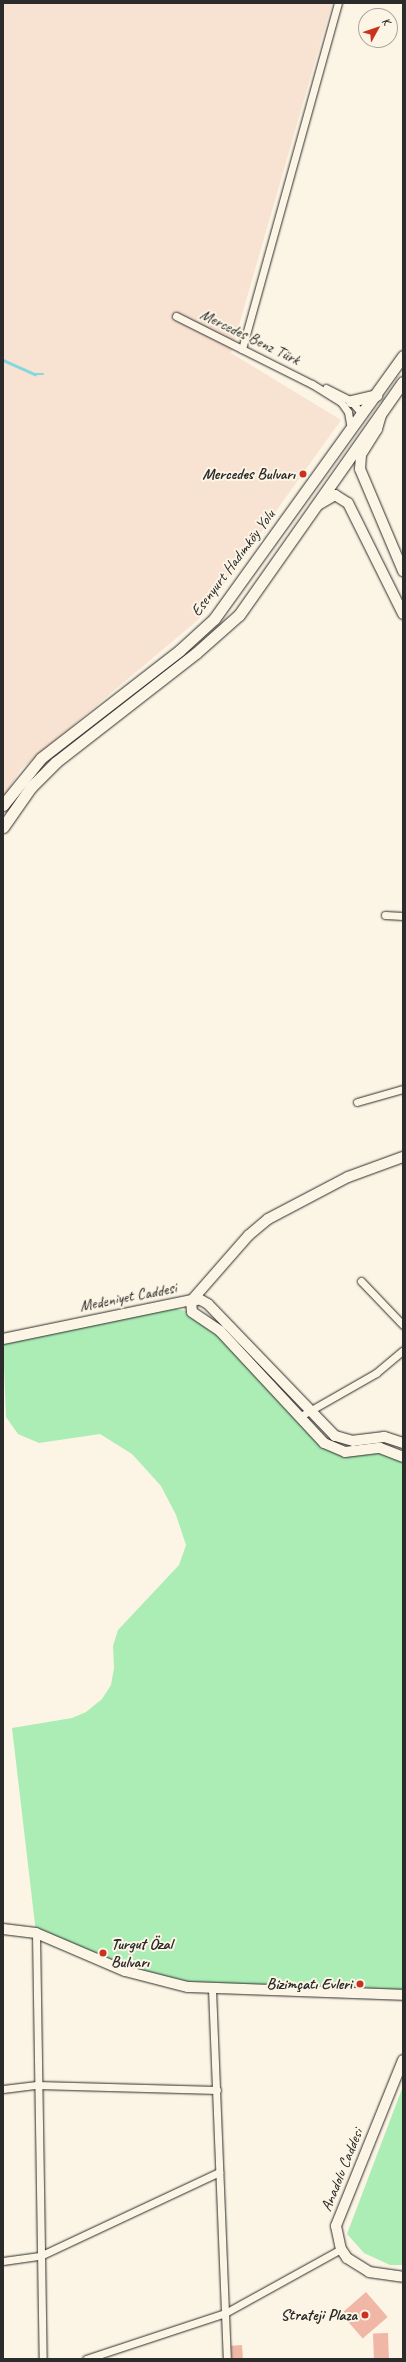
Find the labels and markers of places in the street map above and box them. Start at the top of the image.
place label: Mercedes Bulvarı [202,464,295,484]
marker: Mercedes Bulvarı [298,469,308,479]
place label: Turgut Özal Bulvarı [111,1934,172,1972]
marker: Turgut Özal Bulvarı [98,1948,108,1958]
place label: Bizimçatı Evleri [267,1974,352,1994]
marker: Bizimçatı Evleri [355,1979,365,1989]
place label: Strateji Plaza [280,2305,357,2325]
marker: Strateji Plaza [360,2310,370,2320]

